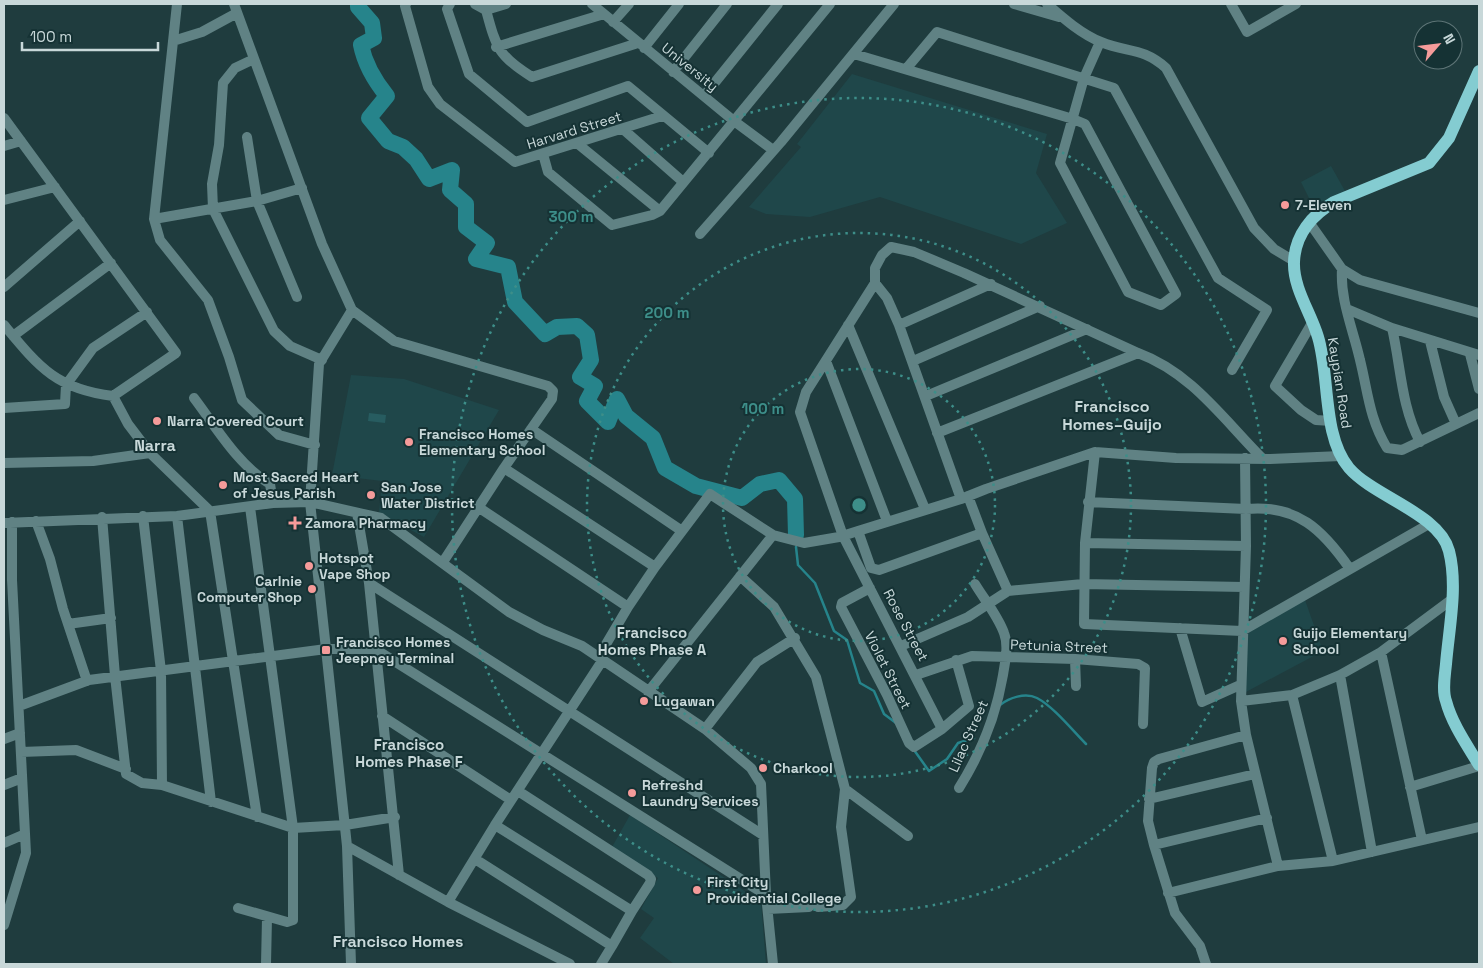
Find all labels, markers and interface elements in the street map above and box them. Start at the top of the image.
scale bar [22,20,159,52]
north arrow [1413,20,1463,70]
text: 100 m [30,27,72,46]
text: N [1439,31,1460,47]
street label: University [658,39,722,95]
street label: Harvard Street [524,107,624,153]
place label: 7-Eleven [1295,196,1352,214]
marker: 7-Eleven [1279,199,1291,211]
text: 300 m [548,207,594,226]
text: 200 m [645,303,689,322]
street label: Kaypian Road [1324,336,1356,430]
district label: Francisco Homes–Guijo [1062,396,1162,435]
text: 100 m [742,399,784,418]
place label: Narra Covered Court [167,412,304,430]
marker: Narra Covered Court [151,415,163,427]
place label: Francisco Homes Elementary School [419,425,545,459]
district label: Narra [134,435,176,456]
marker: Francisco Homes Elementary School [403,436,415,448]
place label: Most Sacred Heart of Jesus Parish [233,468,359,502]
place label: San Jose Water District [381,478,475,512]
marker: Most Sacred Heart of Jesus Parish [217,479,229,491]
marker: San Jose Water District [365,489,377,501]
centre of rings [850,496,868,514]
place label: Zamora Pharmacy [305,514,426,532]
marker: Zamora Pharmacy [289,517,301,529]
place label: Hotspot Vape Shop [319,549,391,583]
marker: Hotspot Vape Shop [303,560,315,572]
place label: Carlnie Computer Shop [197,572,302,606]
marker: Carlnie Computer Shop [306,583,318,595]
street label: Rose Street [879,586,933,664]
district label: Francisco Homes Phase A [598,623,707,659]
place label: Guijo Elementary School [1293,624,1407,658]
street label: Violet Street [861,628,915,712]
place label: Francisco Homes Jeepney Terminal [336,633,454,667]
street label: Petunia Street [1010,635,1108,657]
marker: Guijo Elementary School [1277,635,1289,647]
marker: Francisco Homes Jeepney Terminal [320,644,332,656]
place label: Lugawan [654,692,715,710]
marker: Lugawan [638,695,650,707]
street label: Lilac Street [944,697,992,775]
district label: Francisco Homes Phase F [355,735,463,771]
place label: Charkool [773,759,833,777]
marker: Charkool [757,762,769,774]
place label: Refreshd Laundry Services [642,776,759,810]
marker: Refreshd Laundry Services [626,787,638,799]
place label: First City Providential College [707,873,842,907]
marker: First City Providential College [691,884,703,896]
district label: Francisco Homes [333,931,463,952]

